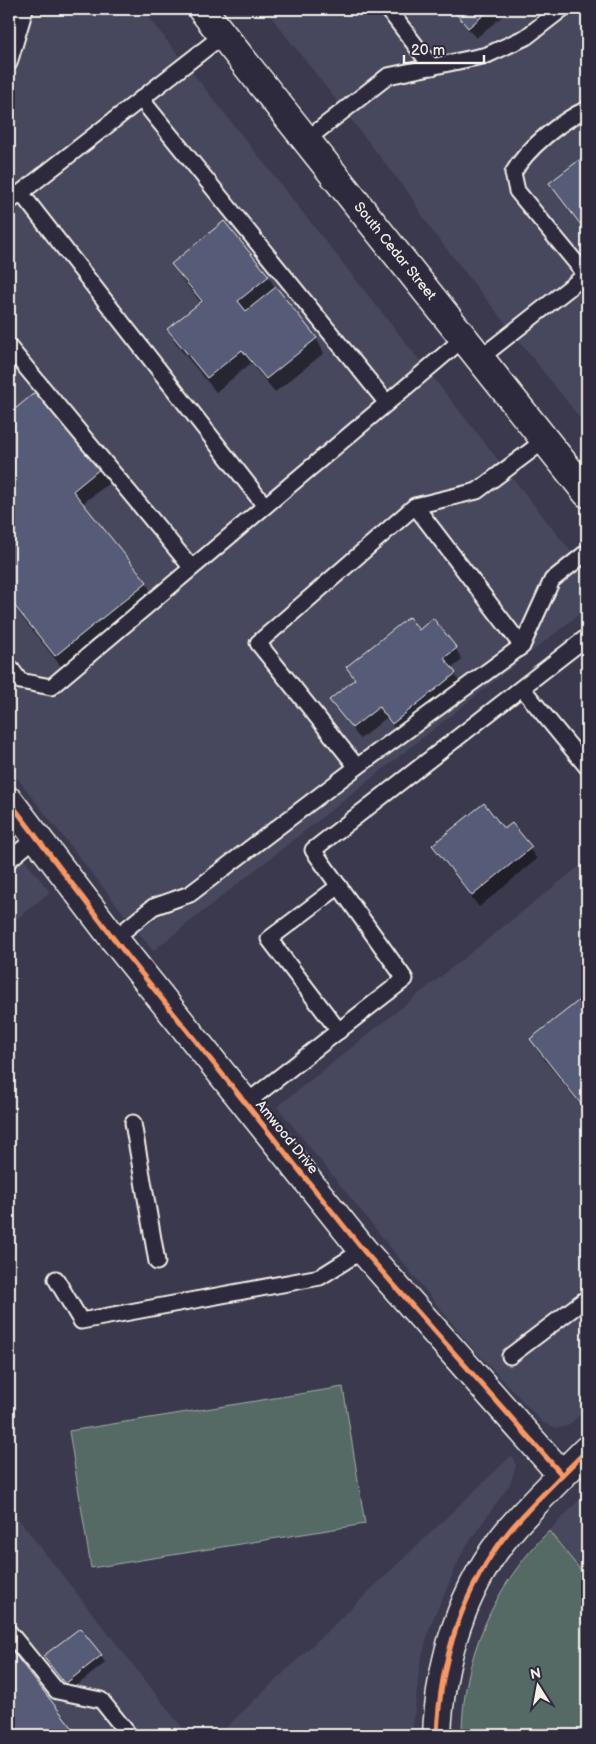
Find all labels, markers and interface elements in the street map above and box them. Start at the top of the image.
scale bar [404,32,484,64]
text: 20 m [411,41,445,60]
street label: South Cedar Street [350,199,440,304]
street label: Amwood Drive [252,1097,322,1177]
north arrow [514,1662,564,1712]
text: N [529,1664,542,1683]

